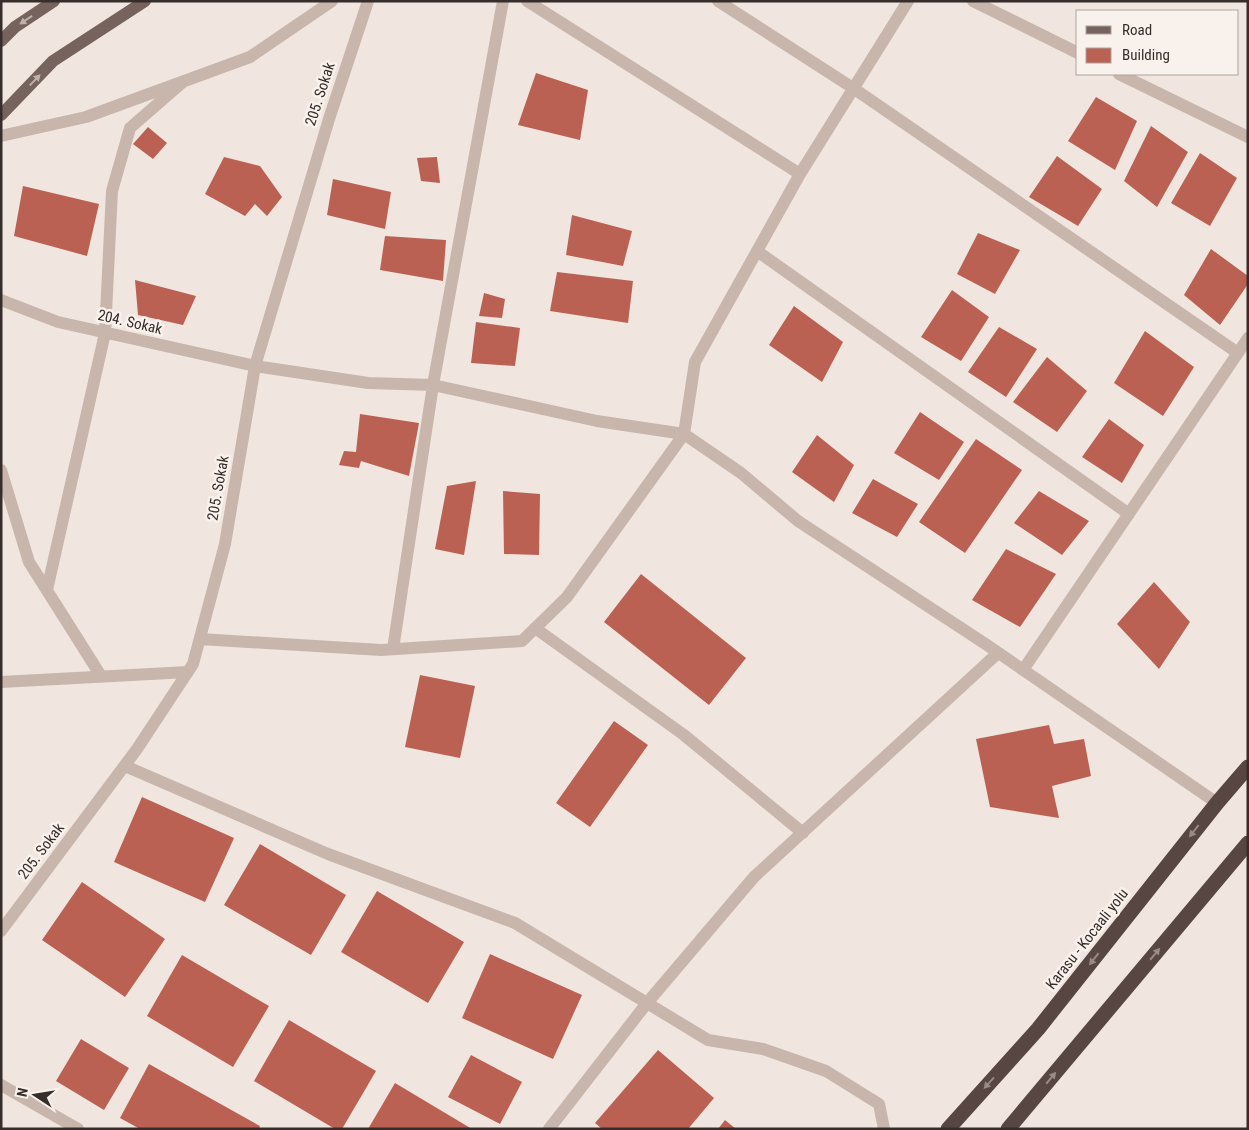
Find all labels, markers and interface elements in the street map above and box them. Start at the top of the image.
legend [1076,10,1239,75]
one-way arrow [19,15,33,25]
text: Road [1122,21,1152,39]
text: Building [1122,46,1170,64]
street label: 205. Sokak [301,60,339,128]
one-way arrow [29,74,41,86]
street label: 204. Sokak [96,306,164,338]
street label: 205. Sokak [203,454,233,522]
street label: 205. Sokak [14,819,68,883]
one-way arrow [1189,825,1200,838]
street label: Karasu - Kocaali yolu [1042,885,1132,993]
one-way arrow [1150,947,1161,960]
one-way arrow [1088,952,1099,965]
north arrow [10,1070,60,1120]
one-way arrow [1045,1072,1056,1085]
one-way arrow [983,1077,995,1089]
text: N [14,1086,31,1098]

